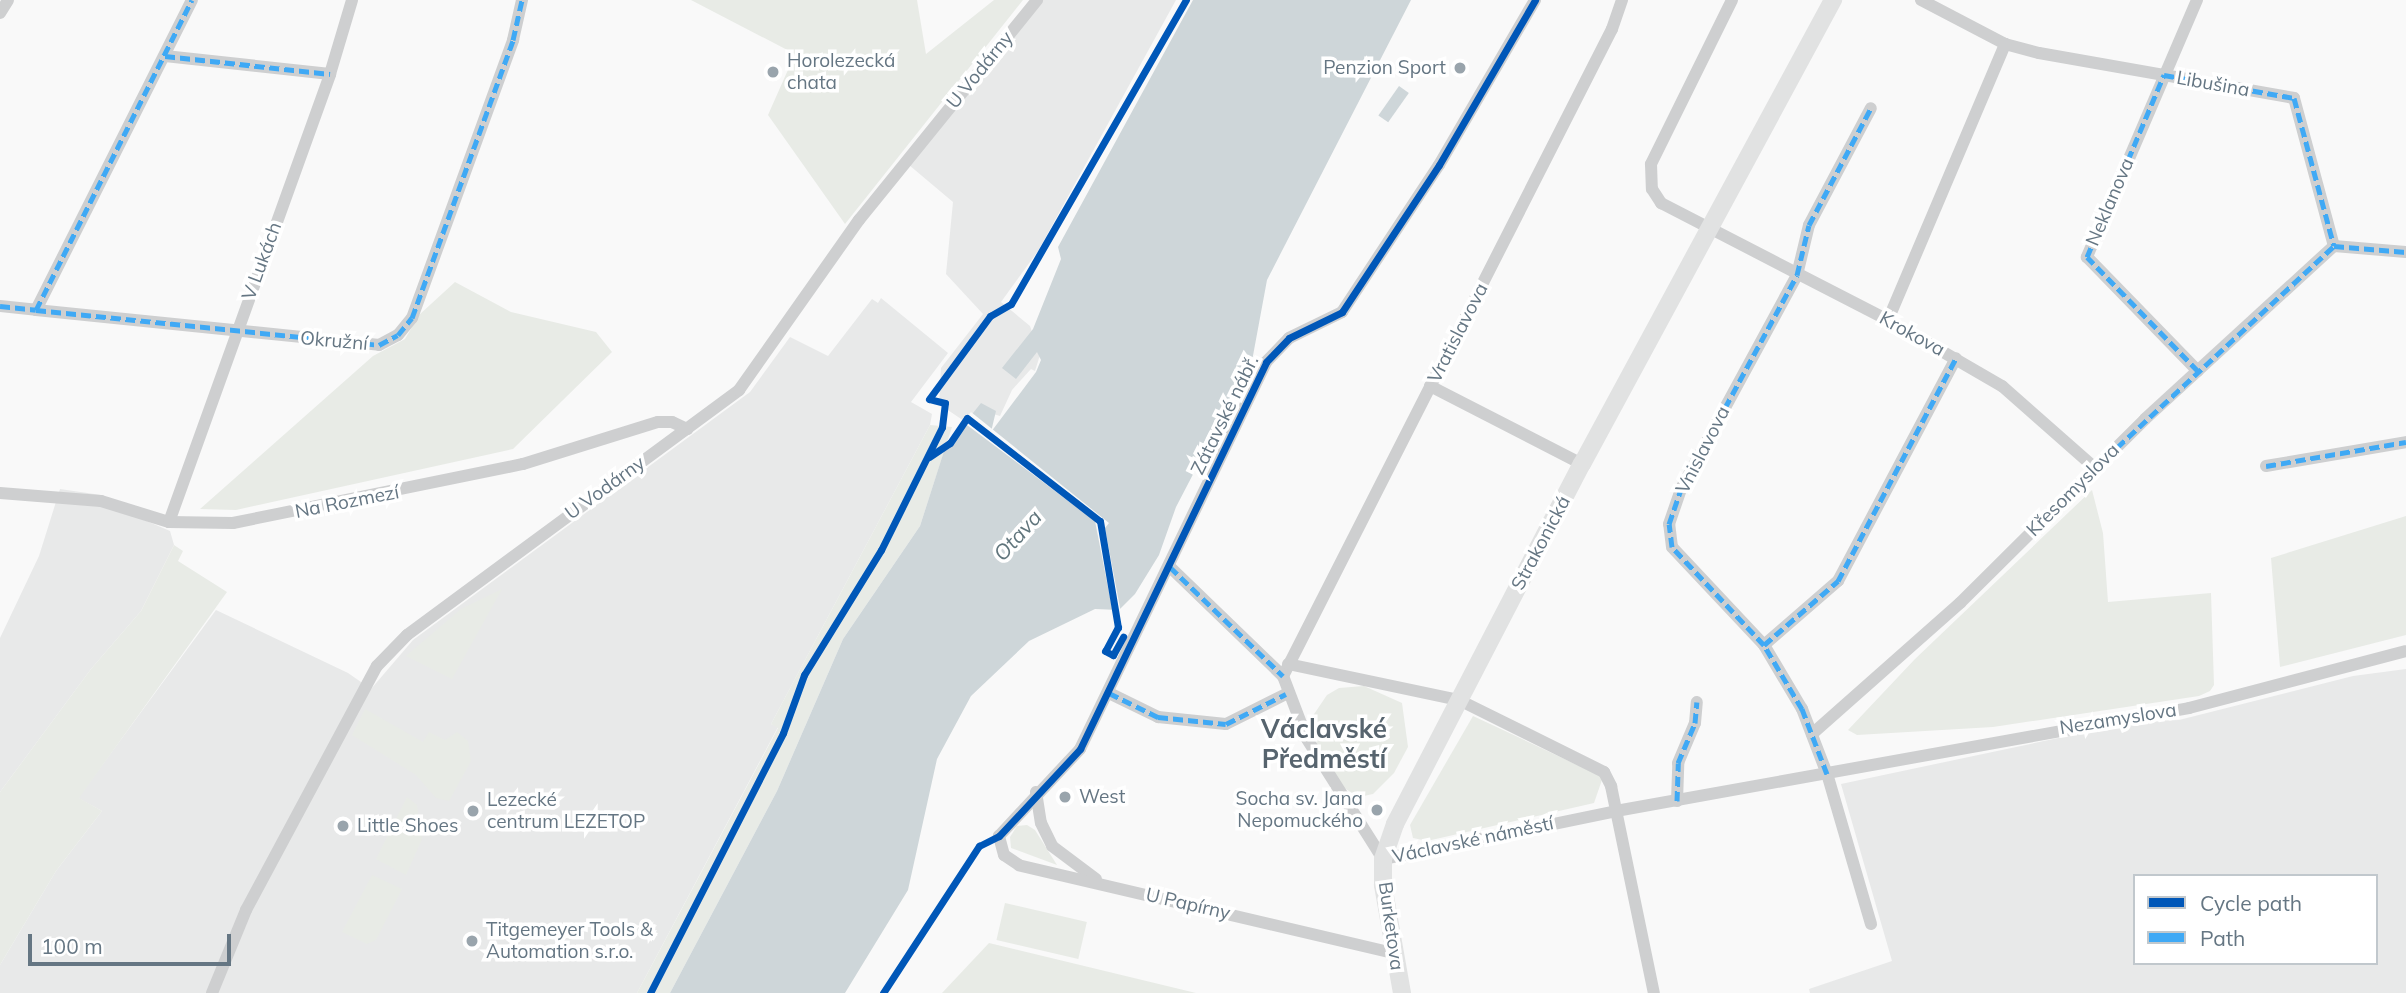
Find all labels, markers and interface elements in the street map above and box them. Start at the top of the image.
street label: U Vodárny [942,27,1018,113]
place label: Horolezecká chata [787,50,895,94]
place label: Penzion Sport [1323,57,1446,79]
marker: Penzion Sport [1452,60,1468,76]
marker: Horolezecká chata [765,64,781,80]
street label: Libušina [2175,66,2251,102]
street label: Neklanova [2081,155,2139,249]
street label: V Lukách [237,219,287,303]
street label: Vratislavova [1423,279,1493,387]
street label: Krokova [1875,307,1949,361]
street label: Okružní [299,327,369,355]
street label: Zátavské nábř. [1186,352,1264,478]
street label: Vnislavova [1671,402,1735,498]
street label: Křesomyslova [2022,439,2124,541]
street label: U Vodárny [561,452,649,524]
street label: Na Rozmezí [293,481,401,523]
street label: Strakonická [1507,492,1575,594]
water label: Otava [988,504,1046,566]
street label: Nezamyslova [2058,699,2178,739]
district label: Václavské Předměstí [1261,713,1387,774]
place label: West [1079,786,1125,808]
place label: Socha sv. Jana Nepomuckého [1236,788,1363,832]
place label: Lezecké centrum LEZETOP [487,789,645,833]
marker: West [1057,789,1073,805]
marker: Socha sv. Jana Nepomuckého [1369,802,1385,818]
marker: Lezecké centrum LEZETOP [465,803,481,819]
street label: Václavské náměstí [1390,812,1556,868]
place label: Little Shoes [357,815,458,837]
marker: Little Shoes [335,818,351,834]
legend [2133,874,2378,965]
street label: Burketova [1374,880,1408,972]
street label: U Papírny [1143,883,1233,925]
text: Cycle path [2200,890,2302,916]
place label: Titgemeyer Tools & Automation s.r.o. [486,919,653,963]
scale bar [32,920,234,964]
text: Path [2200,925,2245,951]
text: 100 m [41,933,103,959]
marker: Titgemeyer Tools & Automation s.r.o. [464,933,480,949]

